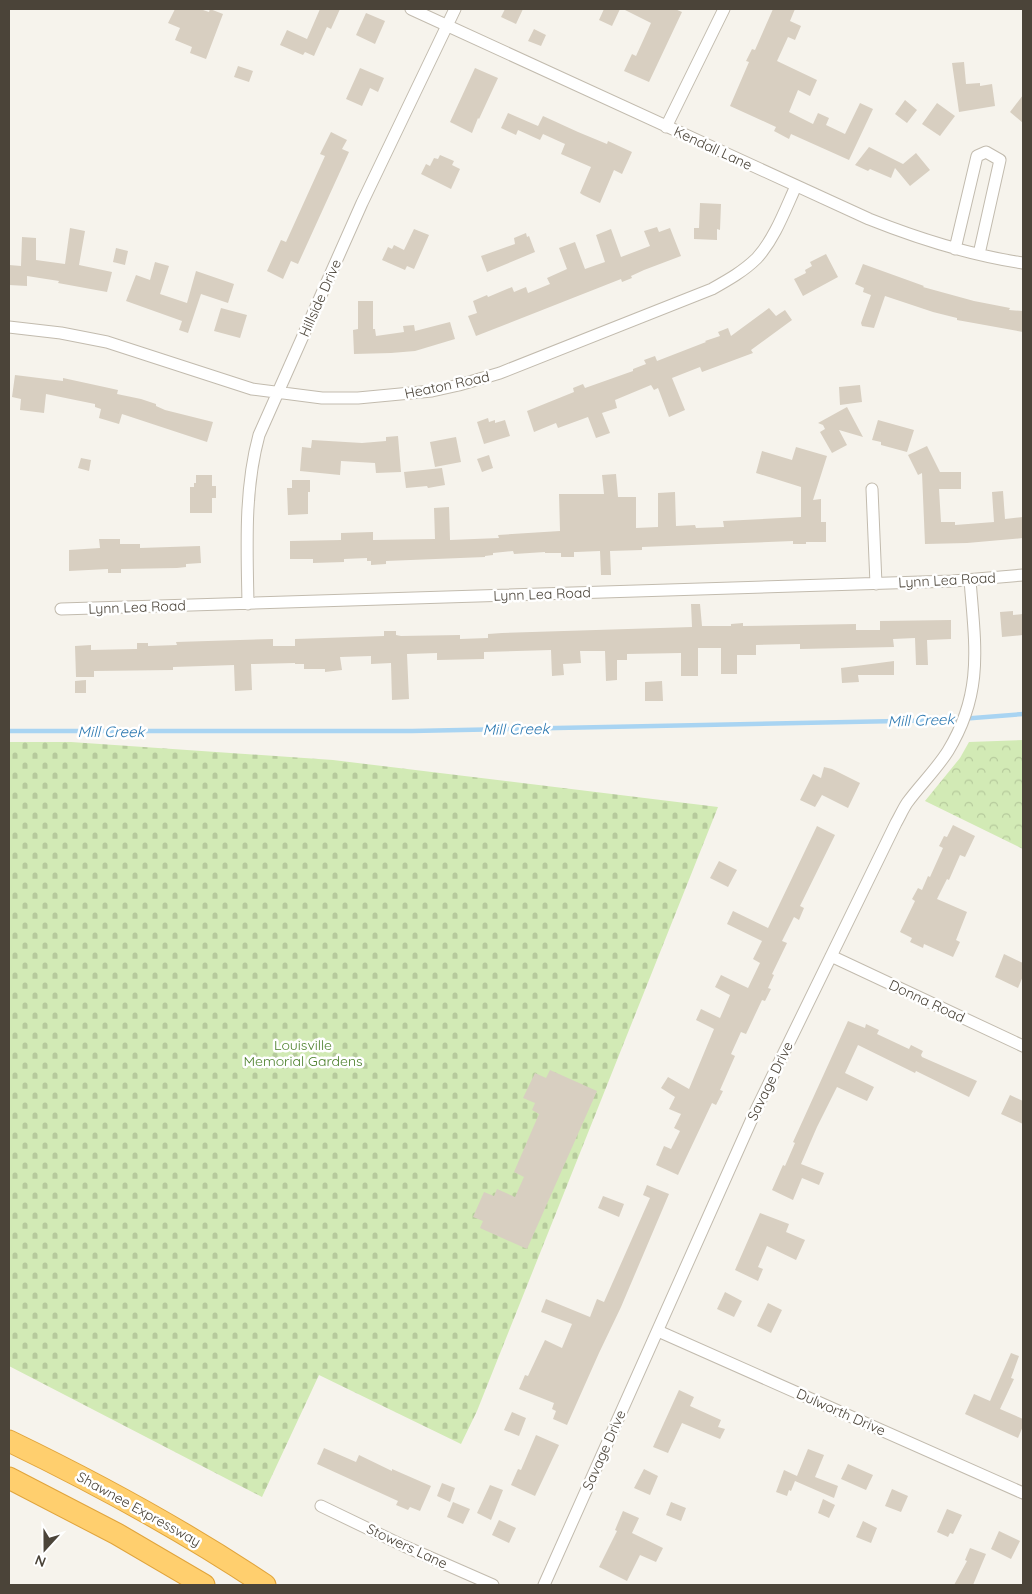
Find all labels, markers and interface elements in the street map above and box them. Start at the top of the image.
street label: Kendall Lane [671,122,755,174]
street label: Hillside Drive [295,256,345,340]
street label: Heaton Road [403,367,491,403]
street label: Lynn Lea Road [898,568,996,592]
street label: Lynn Lea Road [493,583,591,605]
street label: Lynn Lea Road [88,596,186,618]
water label: Mill Creek [887,709,957,731]
water label: Mill Creek [482,719,552,739]
water label: Mill Creek [78,722,146,741]
street label: Donna Road [886,976,968,1026]
park label: Louisville Memorial Gardens [243,1036,363,1070]
street label: Savage Drive [743,1038,797,1124]
street label: Dulworth Drive [794,1384,888,1440]
street label: Savage Drive [578,1407,630,1493]
street label: Shawnee Expressway [74,1467,204,1551]
street label: Stowers Lane [364,1519,450,1573]
north arrow [20,1524,70,1574]
text: N [32,1551,48,1571]

